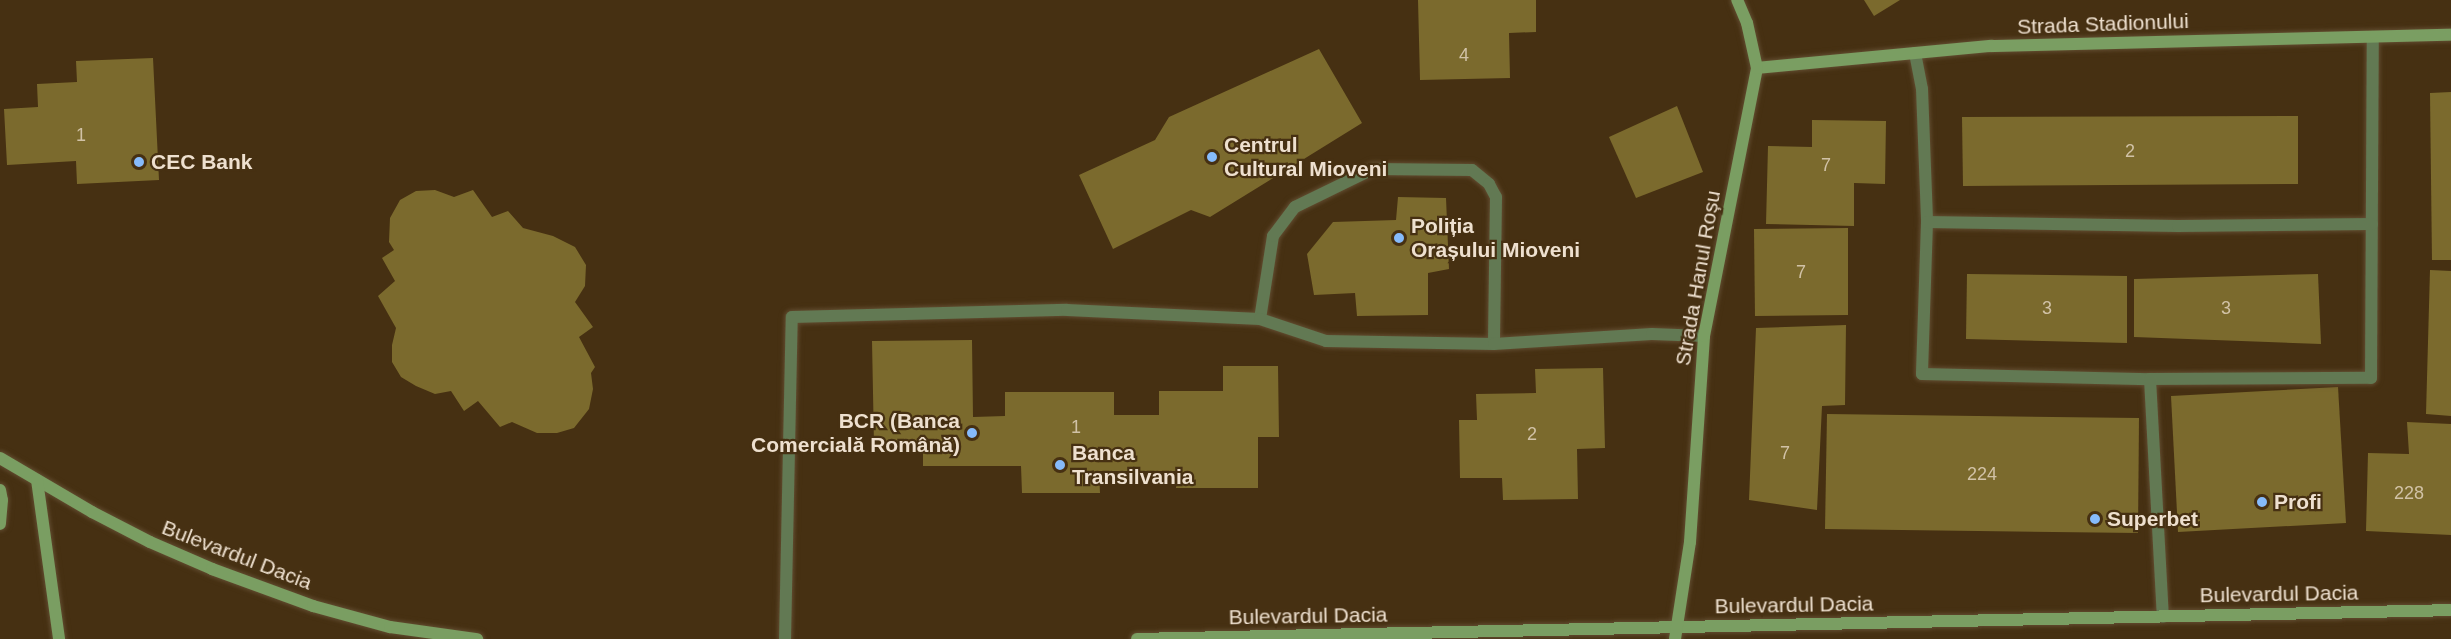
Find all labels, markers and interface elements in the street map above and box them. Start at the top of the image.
street label: Strada Stadionului [2017,8,2189,40]
house number: 4 [1459,44,1469,66]
house number: 1 [76,124,86,146]
place label: Centrul Cultural Mioveni [1224,132,1387,182]
house number: 2 [2125,140,2135,162]
place label: CEC Bank [151,149,253,175]
marker: Centrul Cultural Mioveni [1205,150,1219,164]
house number: 7 [1821,154,1831,176]
marker: CEC Bank [132,155,146,169]
street label: Strada Hanul Roșu [1670,188,1726,368]
place label: Poliția Orașului Mioveni [1411,213,1580,263]
marker: Poliția Orașului Mioveni [1392,231,1406,245]
house number: 7 [1796,261,1806,283]
house number: 3 [2042,297,2052,319]
house number: 3 [2221,297,2231,319]
place label: BCR (Banca Comercială Română) [751,408,960,458]
house number: 1 [1071,416,1081,438]
house number: 2 [1527,423,1537,445]
marker: BCR (Banca Comercială Română) [965,426,979,440]
place label: Banca Transilvania [1072,440,1193,490]
house number: 7 [1780,442,1790,464]
marker: Banca Transilvania [1053,458,1067,472]
house number: 224 [1967,463,1997,485]
house number: 228 [2394,482,2424,504]
place label: Profi [2274,489,2322,515]
marker: Profi [2255,495,2269,509]
place label: Superbet [2107,506,2198,532]
marker: Superbet [2088,512,2102,526]
street label: Bulevardul Dacia [158,515,316,595]
street label: Bulevardul Dacia [2199,580,2359,608]
street label: Bulevardul Dacia [1714,591,1874,619]
street label: Bulevardul Dacia [1228,602,1388,630]

